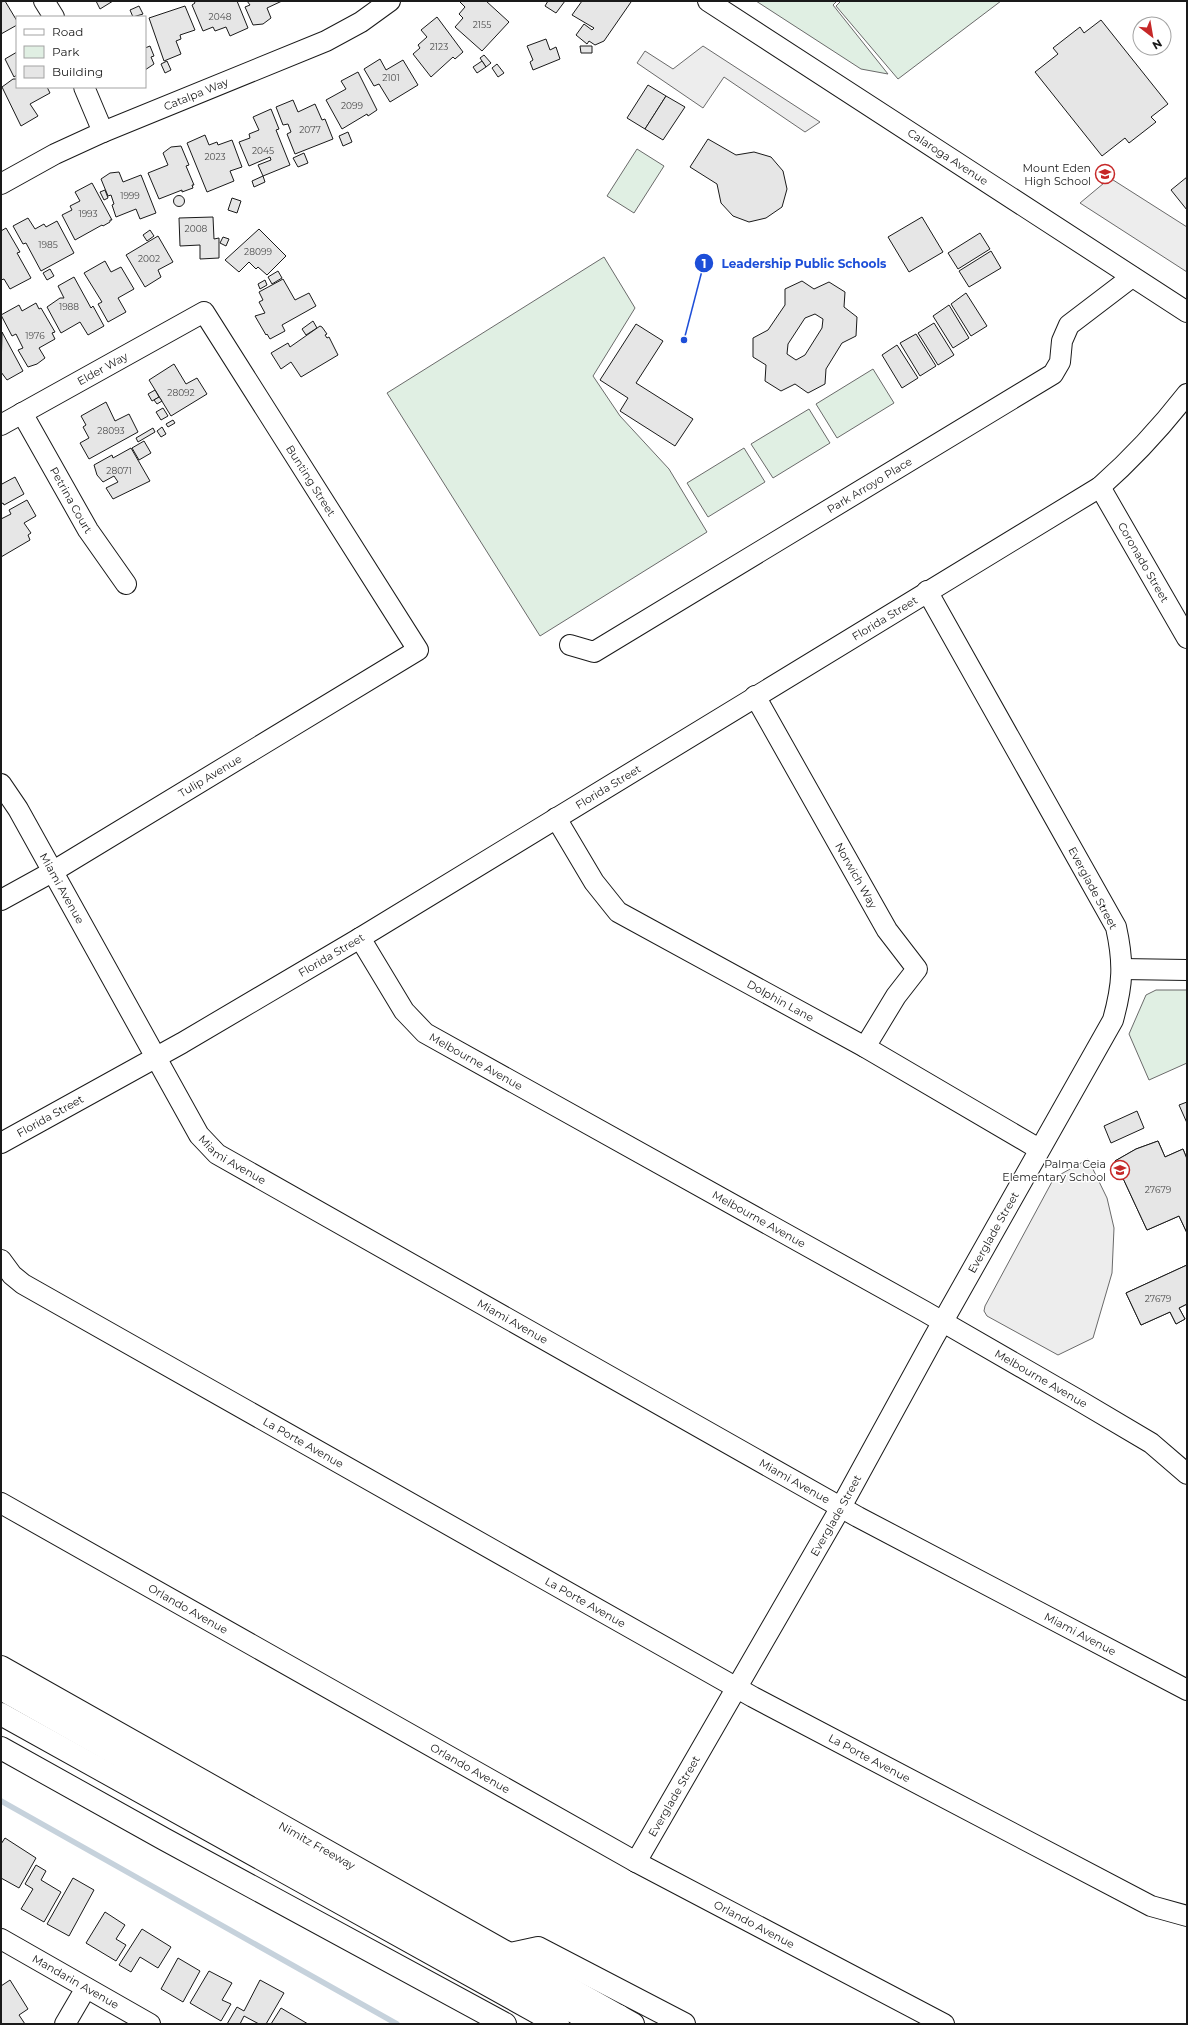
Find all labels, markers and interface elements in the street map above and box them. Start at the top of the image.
house number: 2048 [209,11,232,22]
legend [16,16,146,88]
north arrow [1132,16,1172,56]
house number: 2155 [473,19,491,30]
text: Road [52,24,83,39]
text: N [1150,36,1165,53]
house number: 2123 [430,41,448,52]
text: Park [52,44,80,59]
text: Building [52,64,103,79]
house number: 2101 [382,72,400,83]
street label: Catalpa Way [162,75,230,114]
house number: 2099 [341,100,364,111]
house number: 2077 [299,124,321,135]
street label: Calaroga Avenue [905,125,991,188]
house number: 2045 [252,145,274,156]
house number: 2023 [204,151,226,162]
place label: Mount Eden High School [1023,161,1091,188]
school or university icon: Mount Eden High School [1094,163,1116,185]
house number: 1999 [120,190,140,201]
house number: 1993 [78,208,98,219]
house number: 2008 [185,223,208,234]
house number: 1985 [38,239,58,250]
house number: 28099 [244,246,272,257]
callout: Leadership Public Schools [694,251,895,275]
house number: 2002 [138,253,160,264]
text: 1 [702,256,706,271]
text: Leadership Public Schools [722,256,887,271]
house number: 1988 [59,301,79,312]
house number: 1976 [25,330,45,341]
street label: Elder Way [75,349,130,388]
house number: 28092 [167,387,195,398]
house number: 28093 [97,425,125,436]
street label: Bunting Street [283,442,339,519]
street label: Park Arroyo Place [824,454,915,516]
street label: Petrina Court [47,464,96,537]
house number: 28071 [106,465,132,476]
street label: Coronado Street [1115,520,1172,605]
street label: Florida Street [849,593,921,643]
street label: Tulip Avenue [176,751,244,800]
street label: Florida Street [573,761,644,812]
street label: Norwich Way [832,840,880,911]
street label: Everglade Street [1065,844,1121,932]
street label: Miami Avenue [37,850,88,927]
street label: Florida Street [296,930,367,980]
street label: Dolphin Lane [745,977,817,1025]
street label: Melbourne Avenue [427,1030,525,1093]
street label: Florida Street [14,1092,86,1140]
street label: Miami Avenue [196,1132,269,1187]
place label: Palma Ceia Elementary School [1002,1157,1106,1184]
school or university icon: Palma Ceia Elementary School [1109,1159,1131,1181]
house number: 27679 [1145,1184,1172,1195]
street label: Melbourne Avenue [710,1187,809,1251]
street label: Everglade Street [965,1189,1022,1276]
house number: 27679 [1145,1293,1172,1304]
street label: Miami Avenue [475,1296,551,1347]
street label: Melbourne Avenue [992,1346,1090,1411]
street label: La Porte Avenue [261,1414,347,1471]
street label: Miami Avenue [757,1455,833,1507]
street label: Everglade Street [807,1472,865,1559]
street label: La Porte Avenue [543,1574,629,1631]
street label: Orlando Avenue [146,1581,231,1637]
street label: Miami Avenue [1042,1609,1119,1659]
street label: La Porte Avenue [826,1731,913,1786]
street label: Orlando Avenue [428,1740,513,1797]
street label: Everglade Street [645,1753,703,1839]
street label: Nimitz Freeway [276,1818,358,1873]
street label: Orlando Avenue [711,1897,797,1951]
street label: Mandarin Avenue [30,1951,122,2012]

